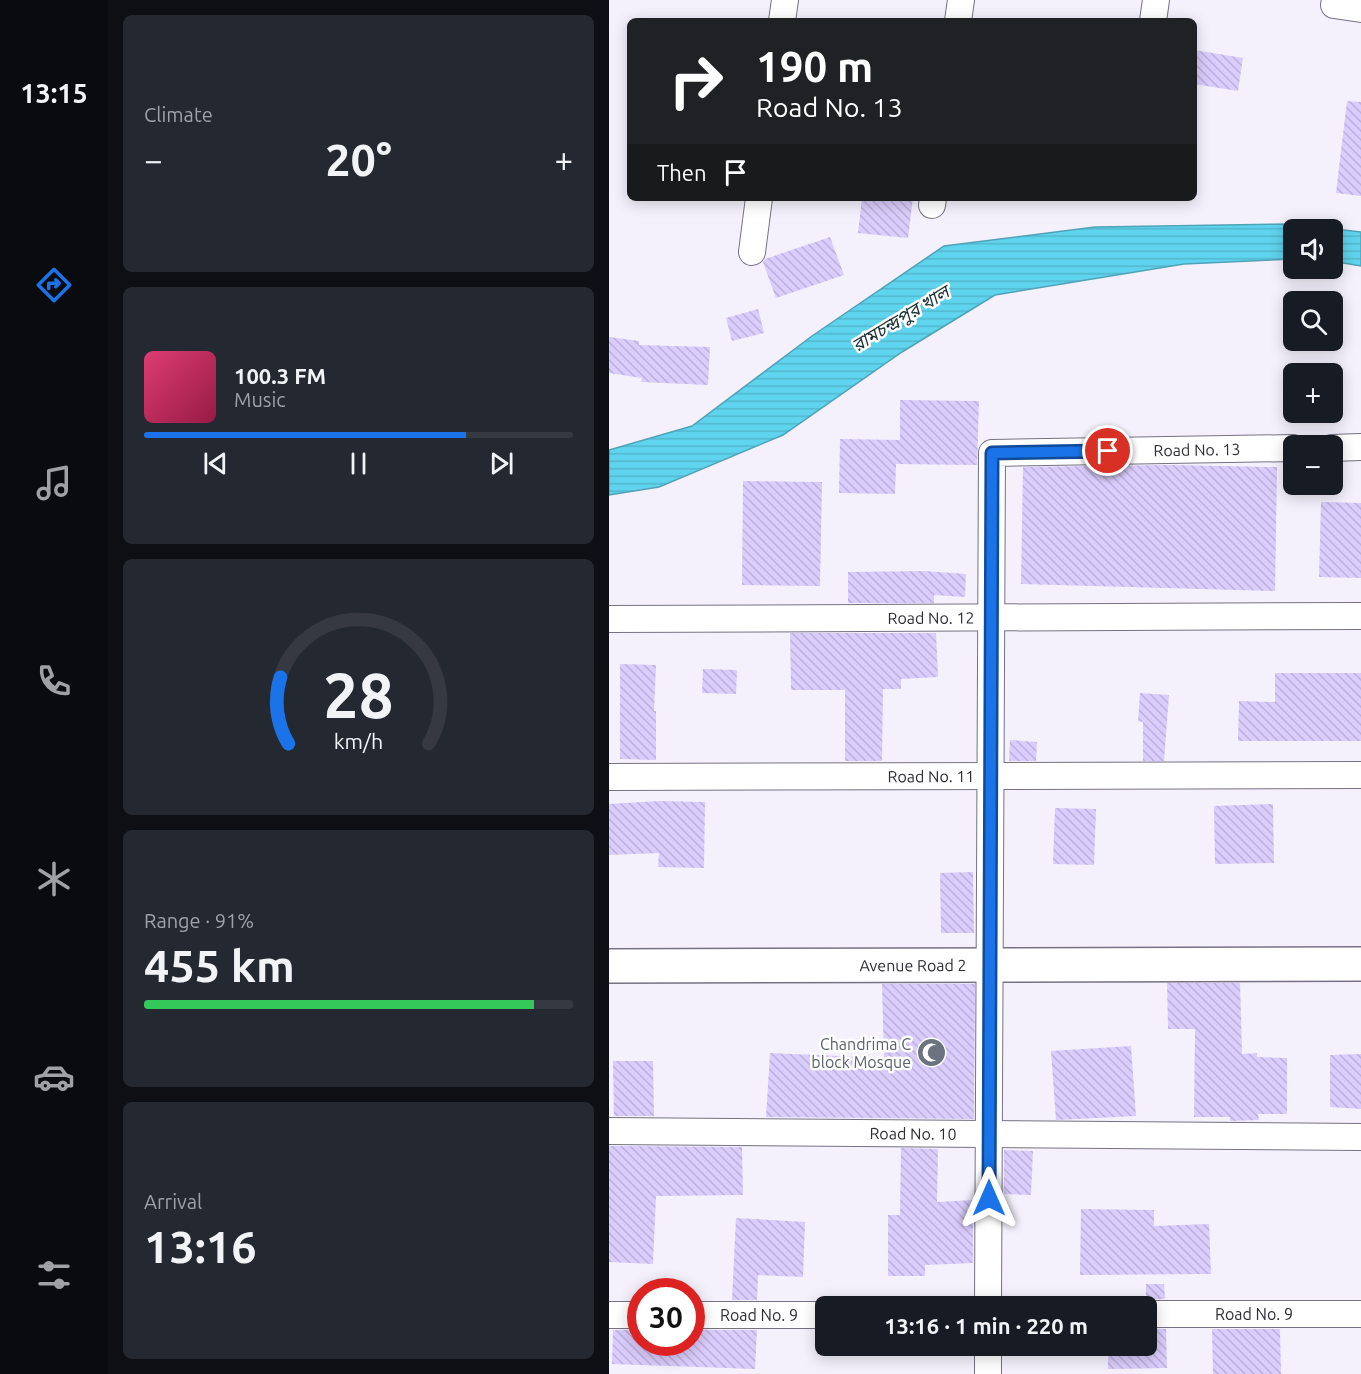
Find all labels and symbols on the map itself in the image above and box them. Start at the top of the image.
water label: রামচন্দ্রপুর খাল [848,279,956,356]
pin [1082,425,1133,476]
street label: Road No. 13 [1153,440,1241,459]
street label: Road No. 12 [887,609,975,627]
street label: Road No. 11 [887,767,975,785]
street label: Avenue Road 2 [859,956,967,974]
place label: Chandrima C block Mosque [811,1035,911,1071]
mosque icon: Chandrima C block Mosque [916,1037,948,1069]
street label: Road No. 10 [869,1124,957,1143]
position arrow [957,1166,1021,1230]
speed limit sign: 30 [627,1278,705,1356]
street label: Road No. 9 [1215,1305,1293,1323]
street label: Road No. 9 [720,1306,798,1324]

